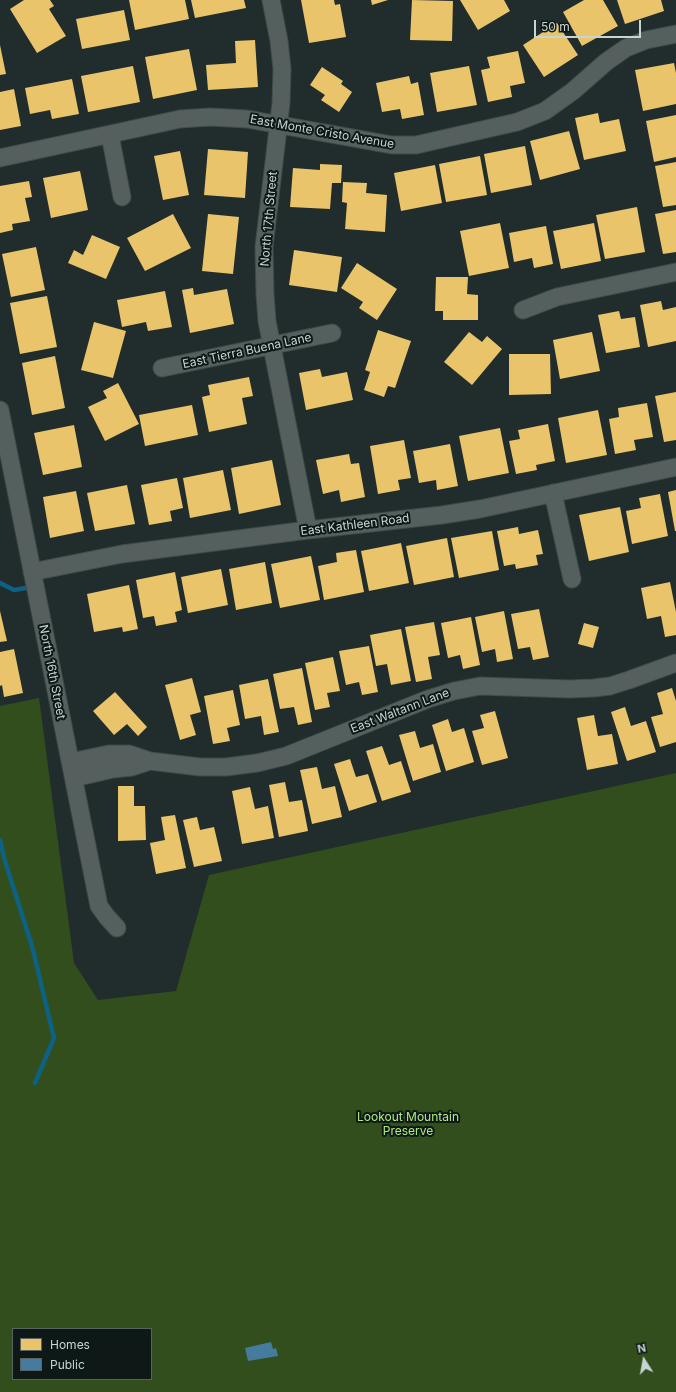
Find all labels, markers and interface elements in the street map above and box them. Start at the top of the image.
scale bar [536,12,643,38]
text: 50 m [541,19,570,34]
street label: East Monte Cristo Avenue [249,112,395,152]
street label: North 17th Street [258,171,280,267]
street label: East Tierra Buena Lane [181,330,313,372]
street label: East Kathleen Road [300,511,410,539]
street label: North 16th Street [36,624,68,720]
street label: East Waltann Lane [349,686,451,736]
park label: Lookout Mountain Preserve [357,1110,459,1138]
legend [12,1328,152,1380]
text: Homes [50,1337,90,1352]
north arrow [624,1340,664,1380]
text: N [636,1341,647,1356]
text: Public [50,1357,85,1372]

